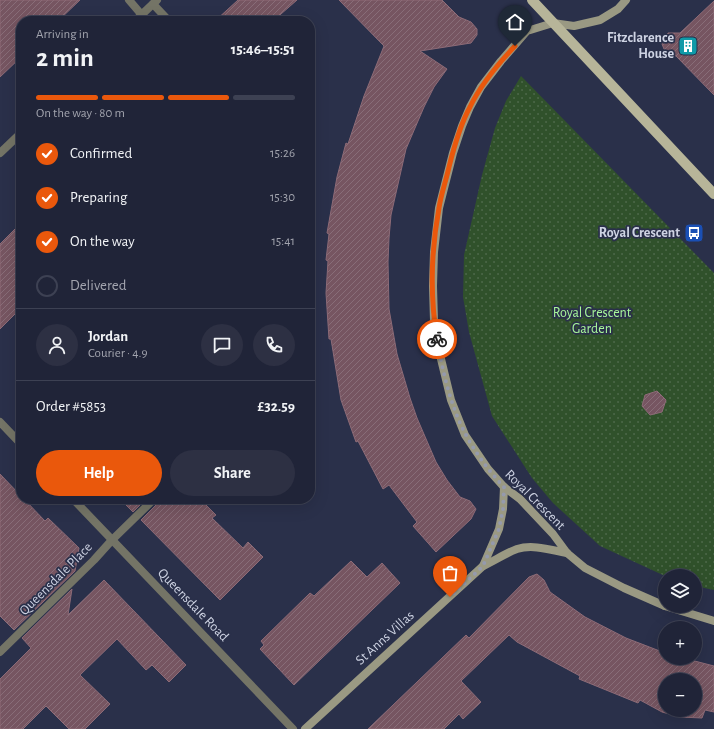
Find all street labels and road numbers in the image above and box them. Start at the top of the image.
street label: Royal Crescent [502,467,568,533]
street label: Queensdale Place [17,540,95,618]
street label: Queensdale Road [155,566,231,644]
street label: St Anns Villas [353,608,417,668]

